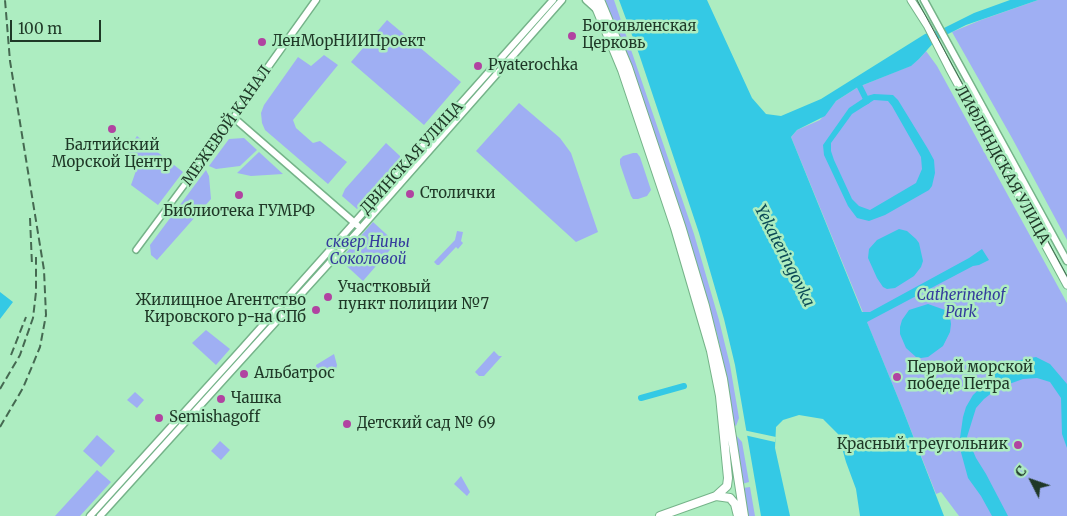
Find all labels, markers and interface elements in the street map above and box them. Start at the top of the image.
scale bar [12,10,104,42]
place label: Богоявленская Церковь [582,18,696,53]
text: 100 m [18,19,62,38]
marker: Богоявленская Церковь [566,30,578,42]
place label: ЛенМорНИИПроект [272,33,426,51]
marker: ЛенМорНИИПроект [256,36,268,48]
place label: Pyaterochka [488,57,578,75]
marker: Pyaterochka [472,60,484,72]
street label: МЕЖЕВОЙ КАНАЛ [179,62,275,190]
street label: ЛИФЛЯНДСКАЯ УЛИЦА [951,82,1053,248]
street label: ДВИНСКАЯ УЛИЦА [357,98,467,218]
marker: Балтийский Морской Центр [106,123,118,135]
place label: Балтийский Морской Центр [52,137,172,172]
place label: Столички [420,185,496,203]
marker: Столички [404,188,416,200]
marker: Библиотека ГУМРФ [233,189,245,201]
water label: Yekateringovka [750,202,818,310]
place label: Библиотека ГУМРФ [163,203,315,221]
park label: сквер Нины Соколовой [326,234,410,269]
place label: Участковый пункт полиции №7 [338,279,489,314]
park label: Catherinehof Park [917,287,1005,322]
marker: Участковый пункт полиции №7 [322,291,334,303]
place label: Жилищное Агентство Кировского р-на СПб [135,292,306,327]
marker: Жилищное Агентство Кировского р-на СПб [310,304,322,316]
place label: Первой морской победе Петра [907,359,1033,394]
place label: Альбатрос [254,365,335,383]
marker: Альбатрос [238,368,250,380]
marker: Первой морской победе Петра [891,371,903,383]
place label: Чашка [231,390,281,408]
marker: Чашка [215,393,227,405]
place label: Semishagoff [169,409,260,427]
marker: Semishagoff [153,412,165,424]
place label: Детский сад № 69 [357,415,495,433]
marker: Детский сад № 69 [341,418,353,430]
place label: Красный треугольник [837,436,1008,454]
marker: Красный треугольник [1012,439,1024,451]
north arrow [1007,456,1057,506]
text: С [1011,462,1031,481]

